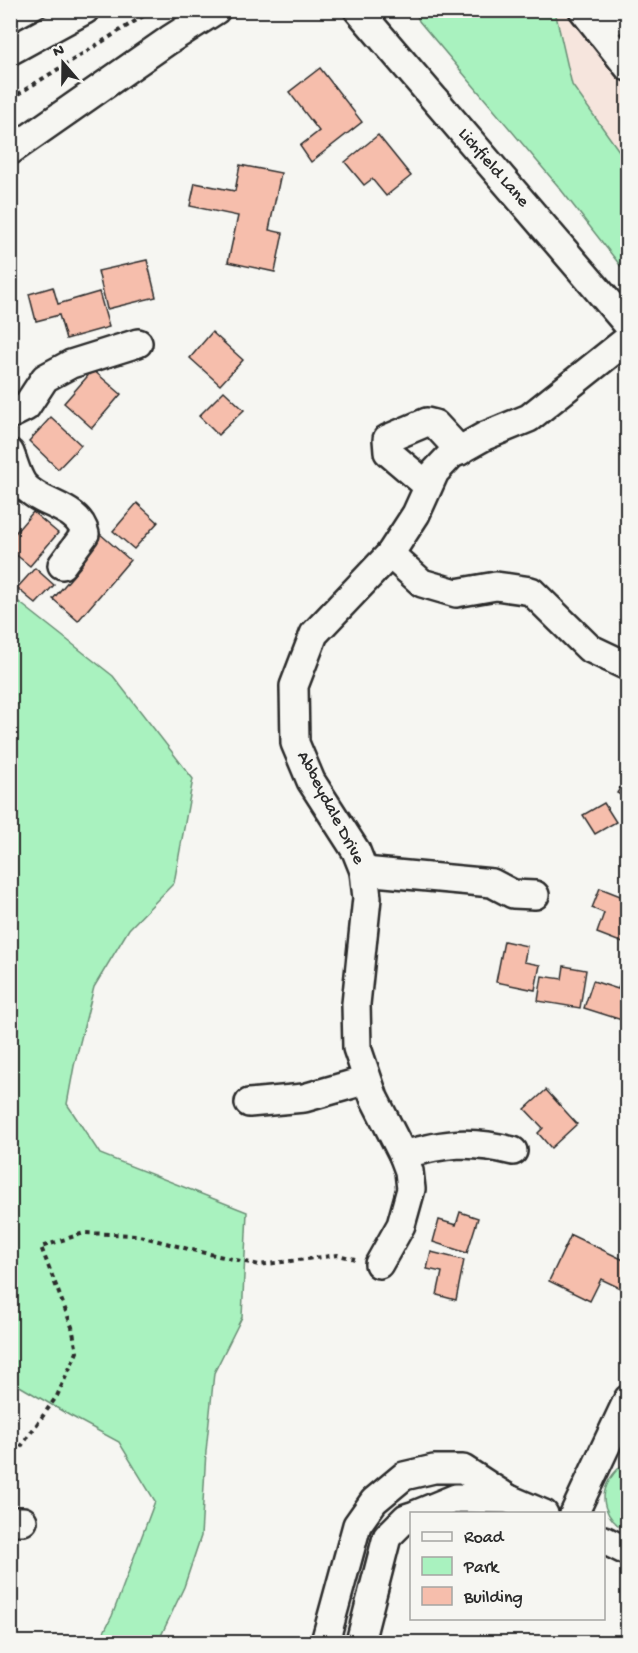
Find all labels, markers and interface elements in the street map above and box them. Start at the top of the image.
north arrow [33,33,93,93]
text: N [51,41,68,63]
street label: Lichfield Lane [453,124,534,212]
street label: Abbeydale Drive [291,748,369,869]
legend [410,1512,605,1620]
text: Road [464,1528,505,1549]
text: Park [463,1558,500,1579]
text: Building [463,1588,523,1609]

